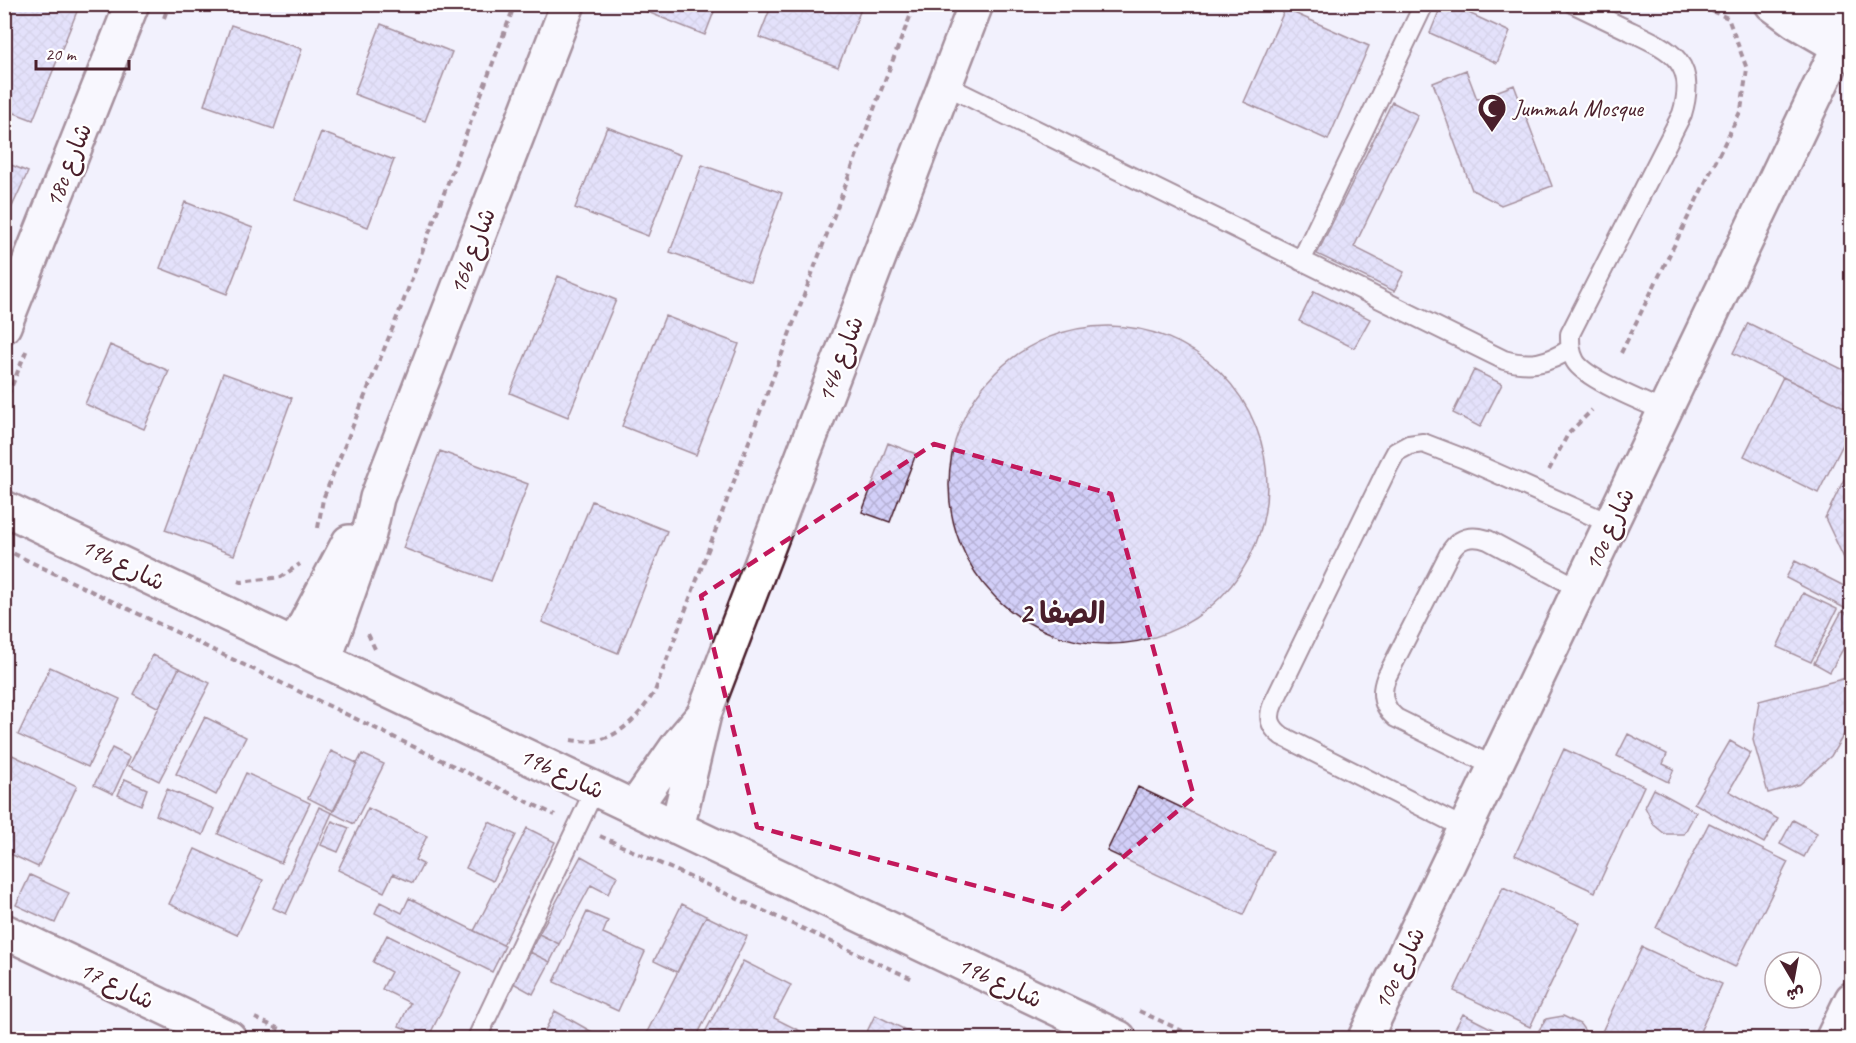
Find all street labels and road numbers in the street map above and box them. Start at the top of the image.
street label: 18c شارع [38,119,100,212]
street label: 16b شارع [442,204,504,299]
street label: 14b شارع [810,312,872,407]
street label: 10c شارع [1577,483,1643,576]
street label: 19b شارع [75,531,170,599]
street label: 19b شارع [514,740,609,807]
street label: 10c شارع [1366,922,1434,1015]
street label: 19b شارع [952,949,1047,1016]
street label: شارع 17 [74,954,159,1018]

